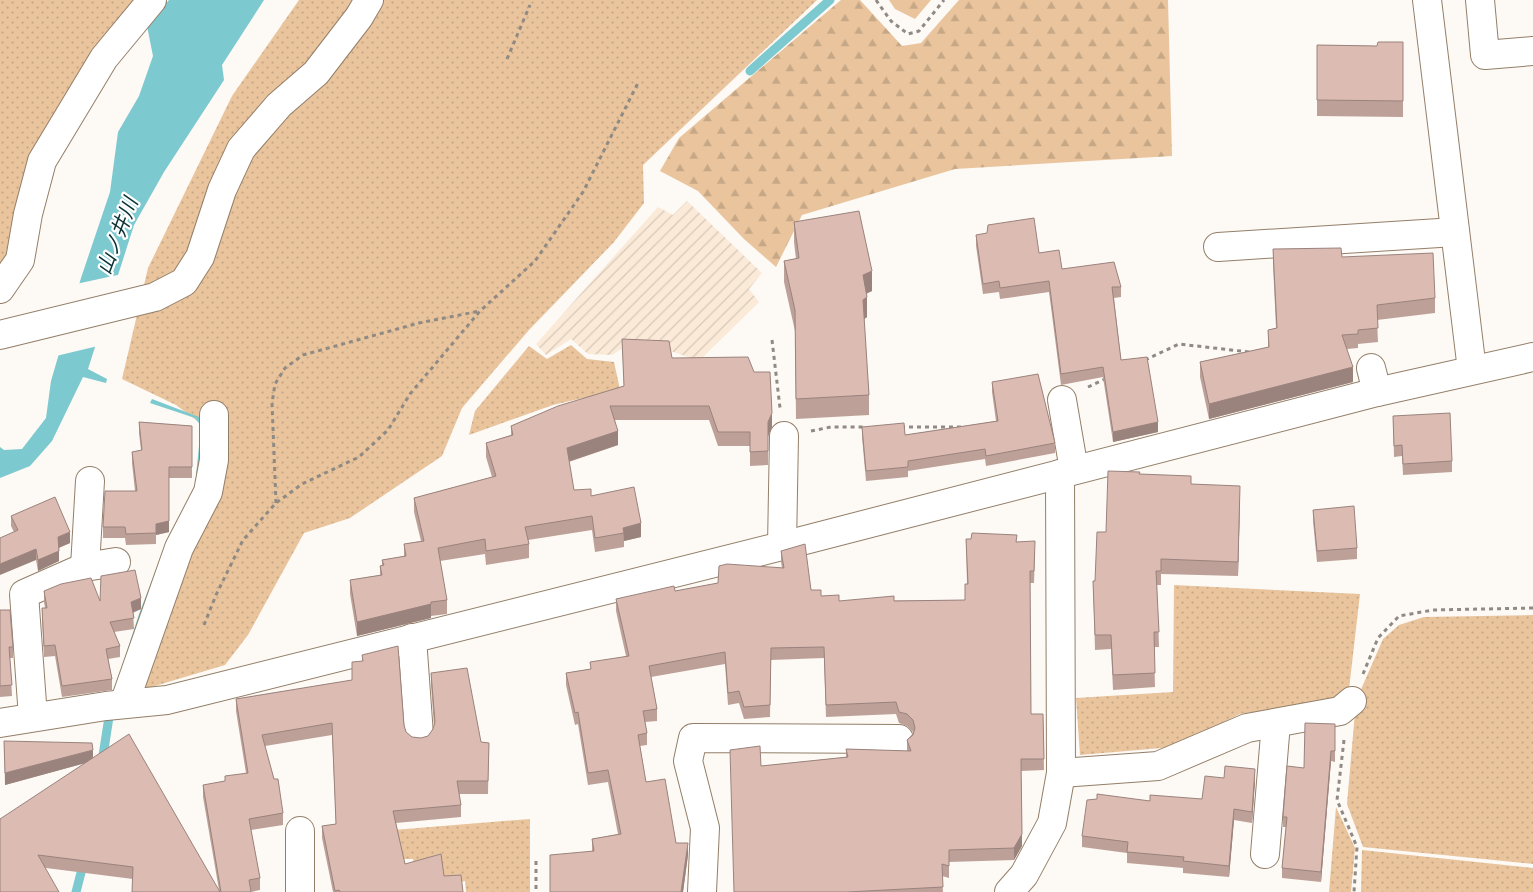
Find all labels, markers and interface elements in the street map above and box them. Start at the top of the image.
water label: 山ノ井川 [91,192,143,278]

